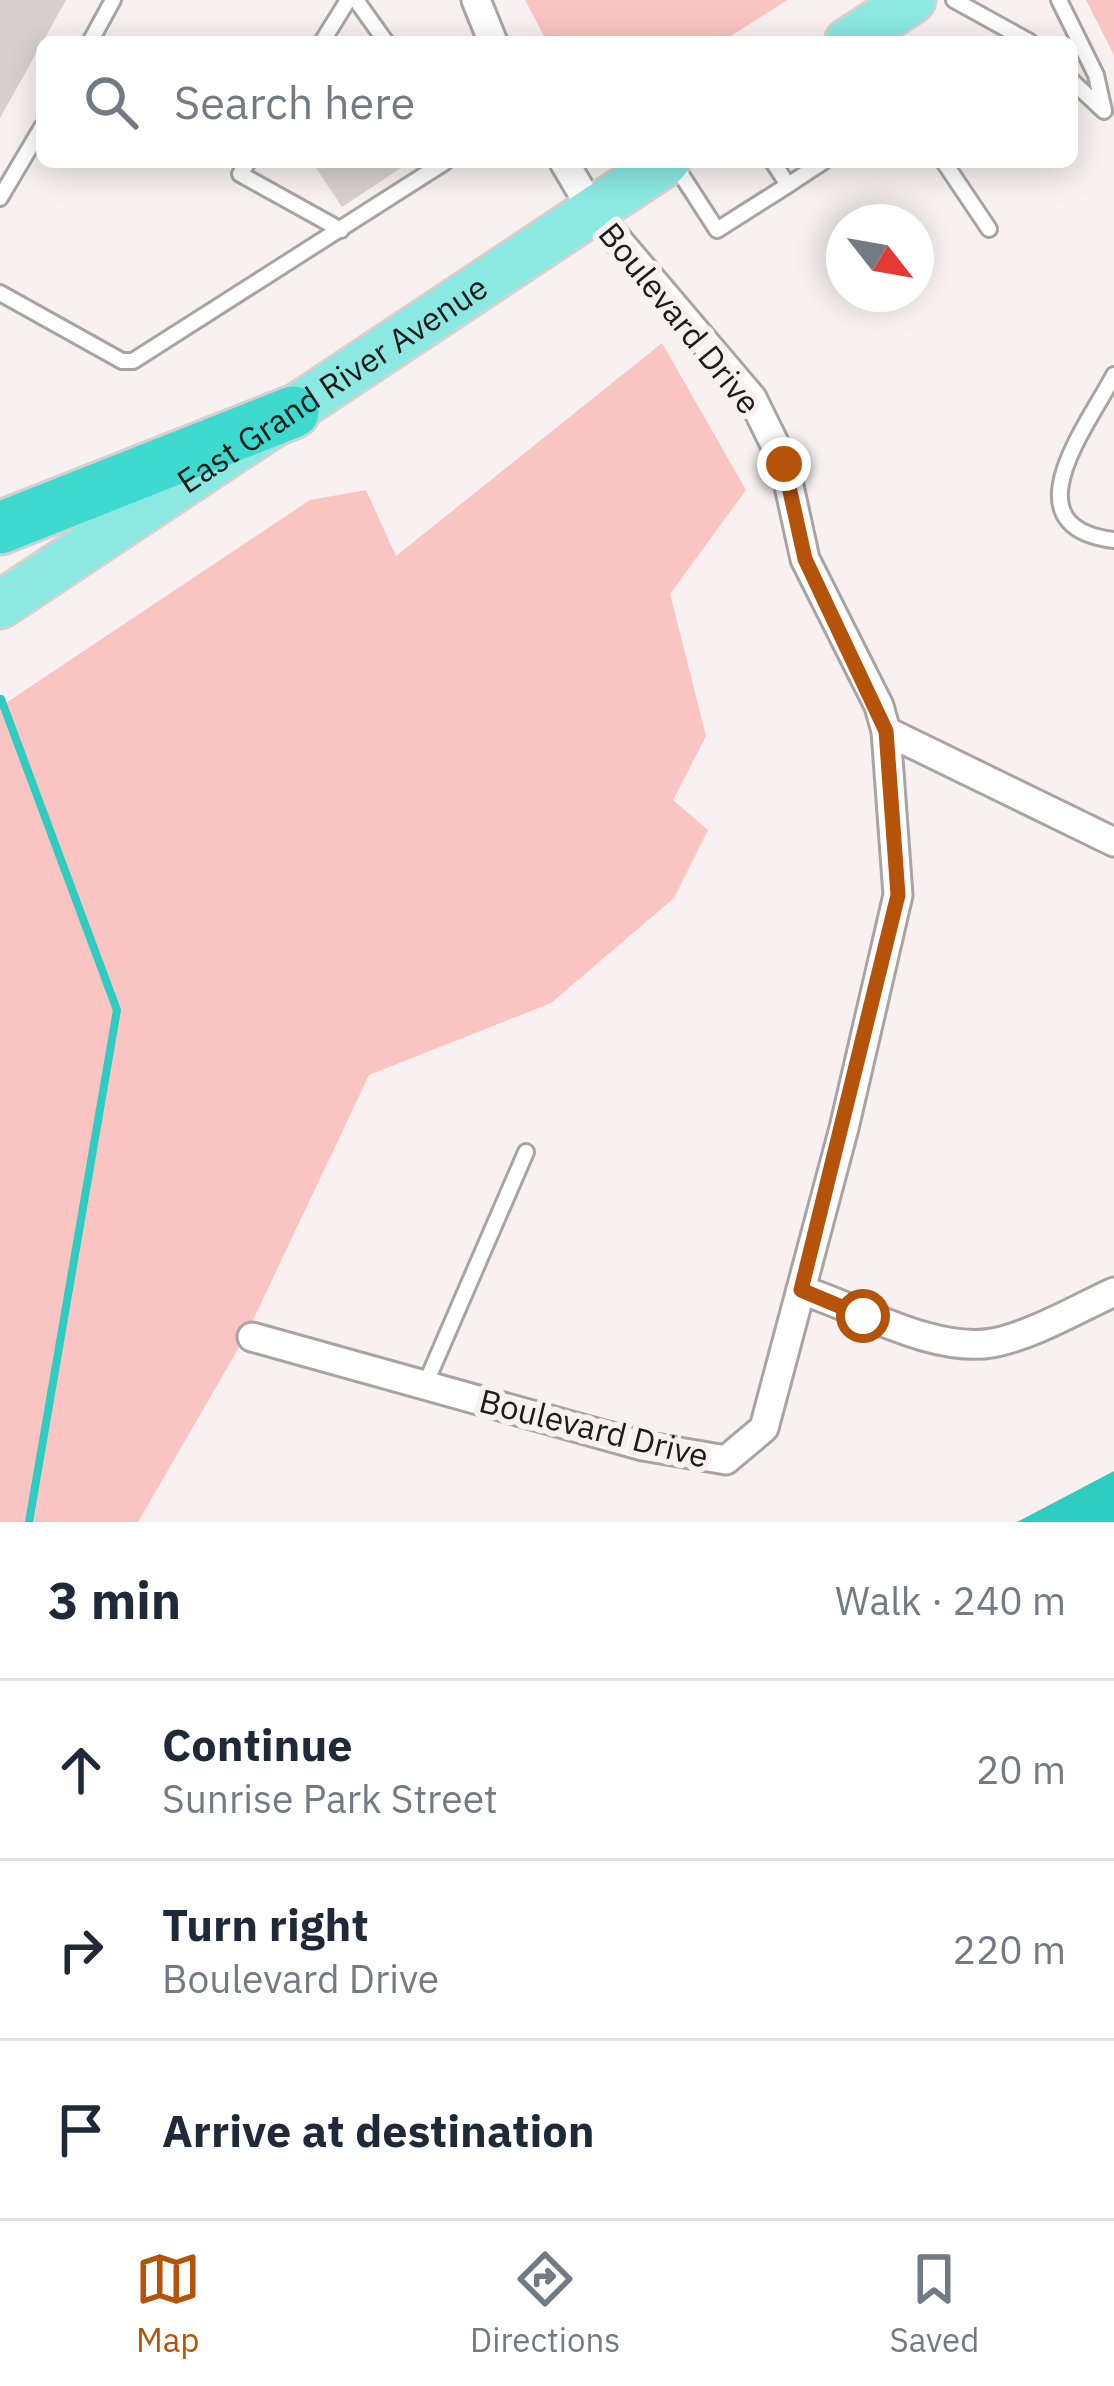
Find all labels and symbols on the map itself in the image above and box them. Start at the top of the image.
north arrow [826,204,934,312]
street label: Boulevard Drive [590,213,771,422]
street label: East Grand River Avenue [169,265,495,502]
route end [757,437,811,491]
route start [836,1289,890,1343]
street label: Boulevard Drive [475,1378,713,1477]

